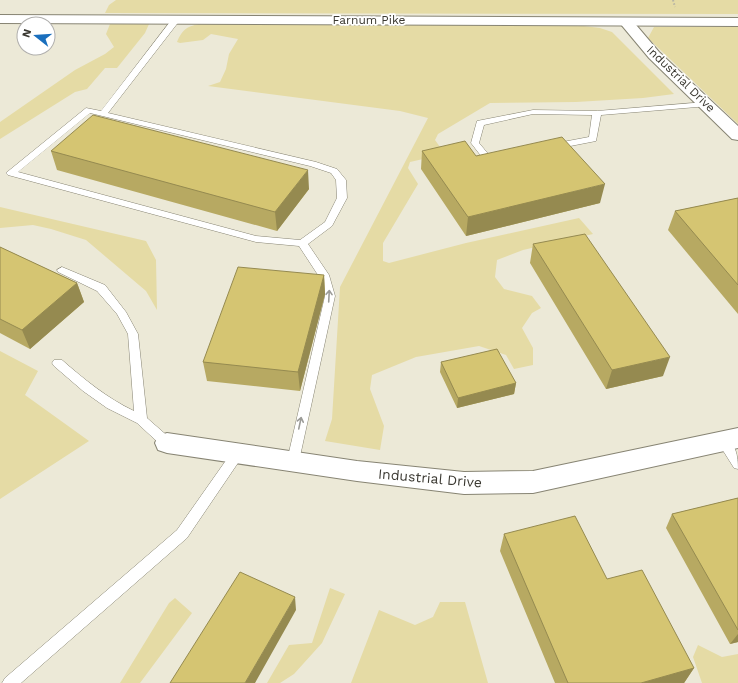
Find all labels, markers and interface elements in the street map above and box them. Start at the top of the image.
street label: Farnum Pike [333,13,405,27]
north arrow [16,16,56,56]
text: N [20,27,34,39]
street label: Industrial Drive [644,43,718,115]
one-way arrow [326,290,333,303]
one-way arrow [297,417,305,430]
street label: Industrial Drive [377,465,483,491]

